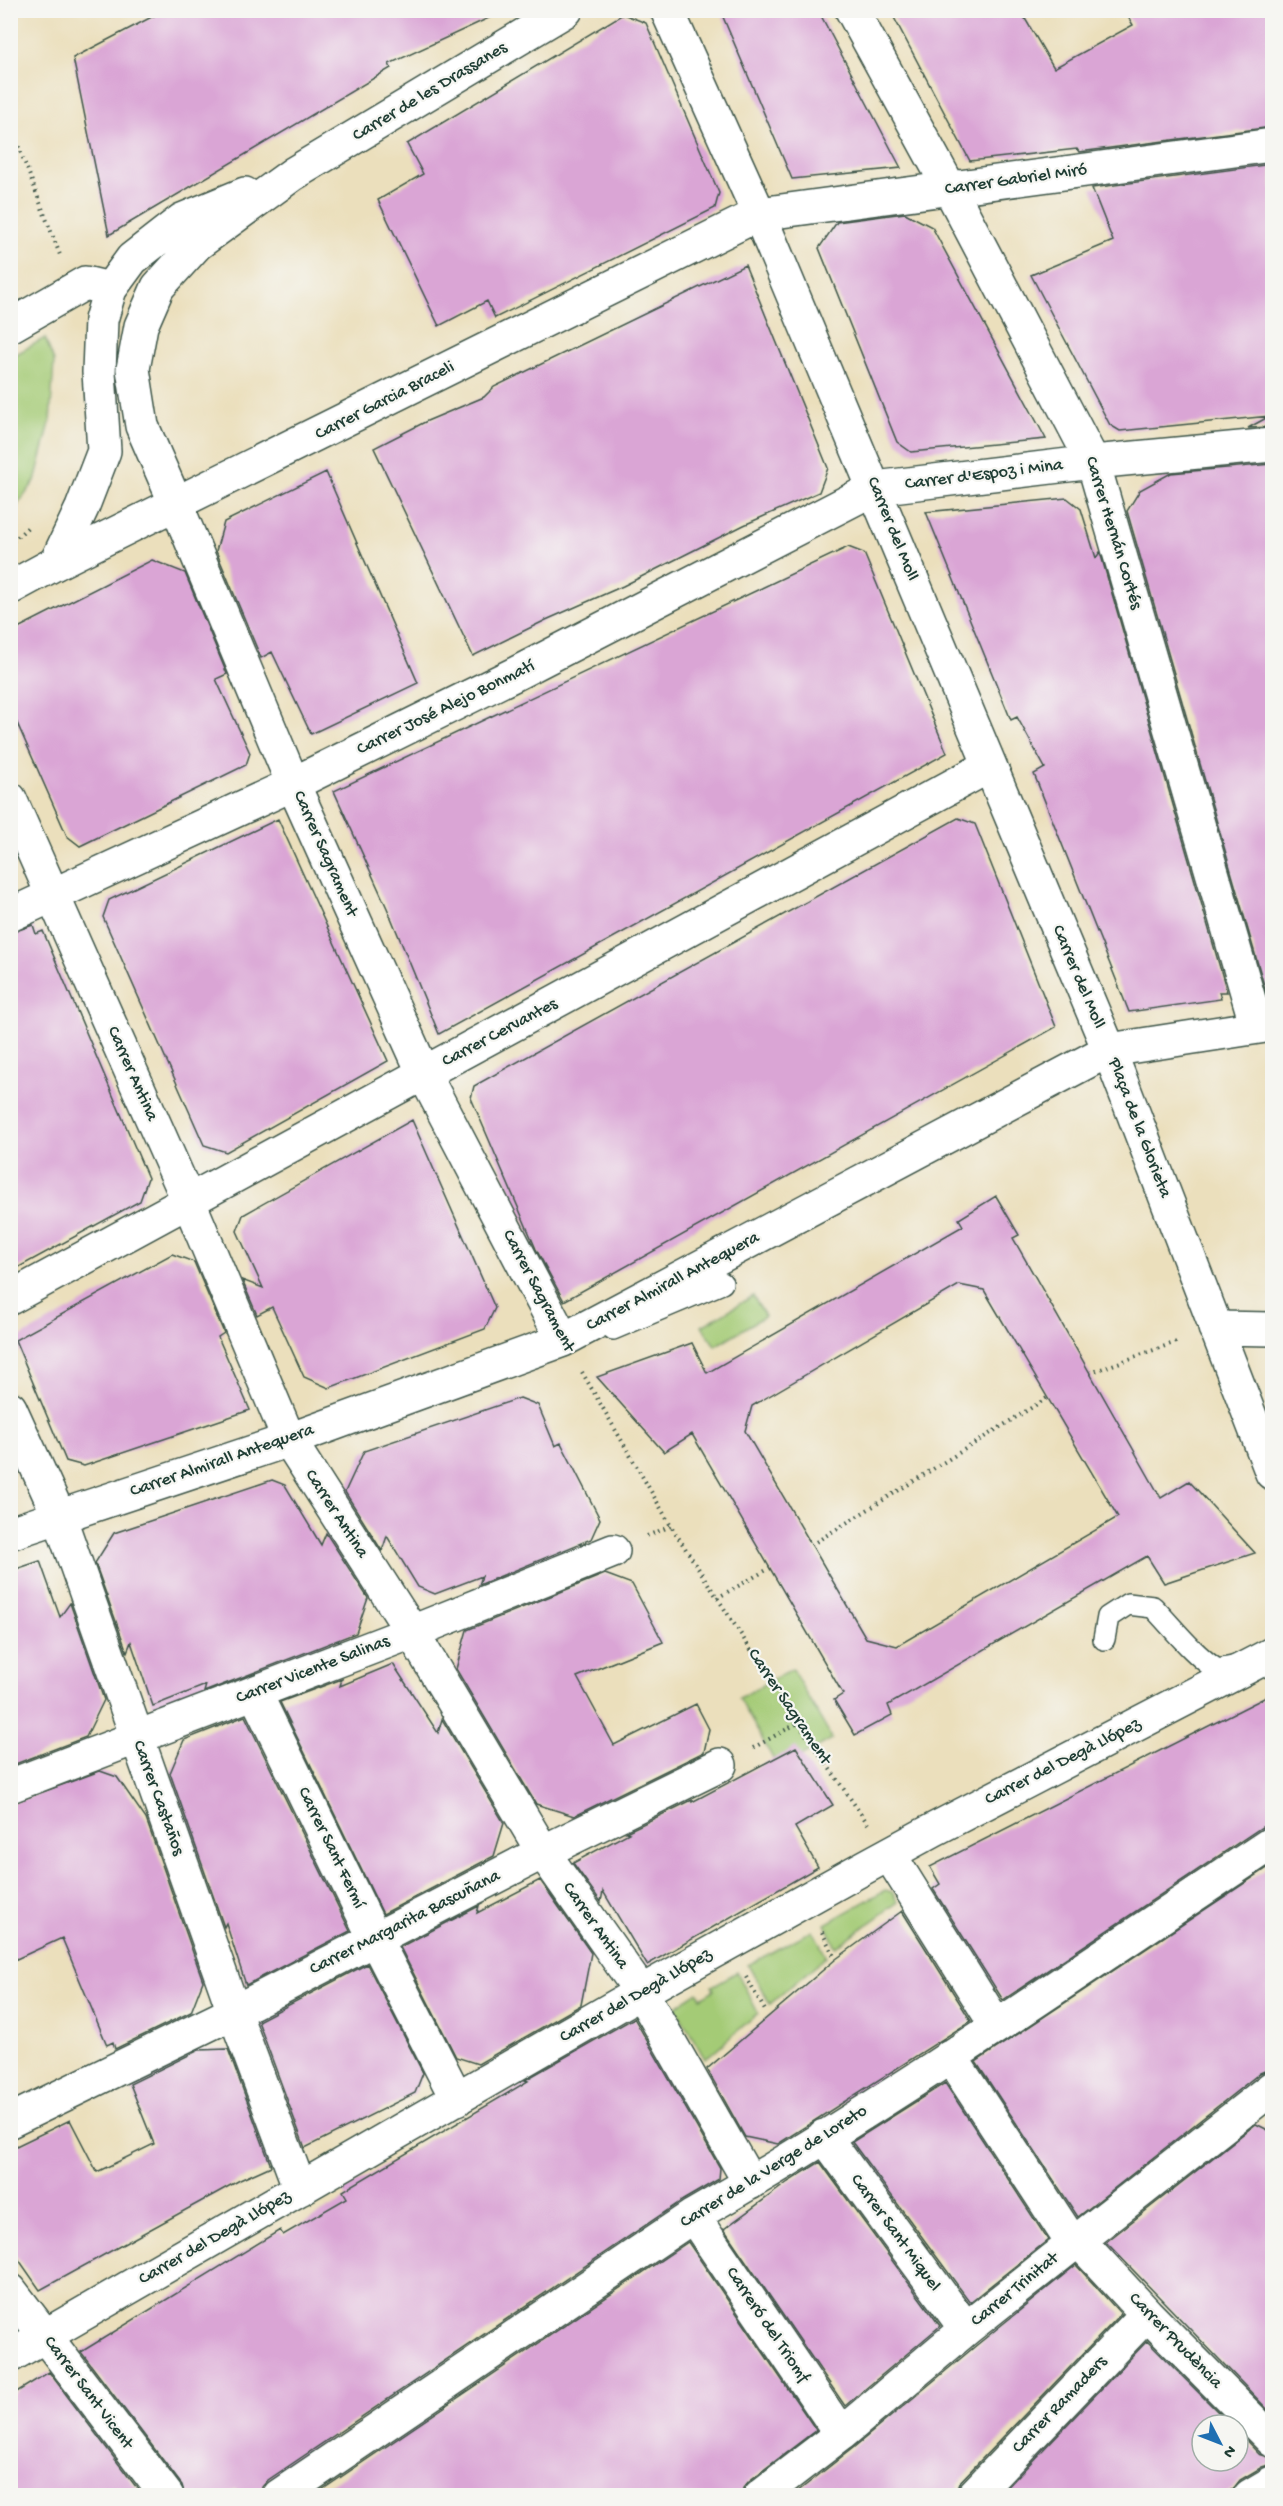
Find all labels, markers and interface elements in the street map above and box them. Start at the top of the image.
street label: Carrer de les Drassanes [349,37,512,146]
street label: Carrer Gabriel Miró [944,160,1088,200]
street label: Carrer Garcia Braceli [312,357,458,445]
street label: Carrer Hernán Cortés [1080,454,1147,613]
street label: Carrer d'Espoz i Mina [904,455,1065,495]
street label: Carrer del Moll [862,474,922,584]
street label: Carrer José Alejo Bonmatí [354,655,539,760]
street label: Carrer Sagrament [288,788,363,922]
street label: Carrer del Moll [1047,922,1109,1032]
street label: Carrer Cervantes [439,993,562,1072]
street label: Carrer Antina [102,1023,163,1125]
street label: Plaça de la Glorieta [1102,1054,1176,1202]
street label: Carrer Sagrament [497,1226,580,1357]
street label: Carrer Almirall Antequera [583,1227,764,1337]
street label: Carrer Almirall Antequera [127,1419,318,1502]
street label: Carrer Antina [300,1466,373,1563]
street label: Carrer Vicente Salinas [233,1631,394,1709]
street label: Carrer Sagrament [742,1645,836,1770]
street label: Carrer del Degà Llópez [982,1713,1145,1810]
street label: Carrer Castaños [127,1738,189,1860]
street label: Carrer Sant Fermí [293,1784,370,1913]
street label: Carrer Margarita Bascuñana [306,1865,505,1980]
street label: Carrer Antina [557,1878,633,1974]
street label: Carrer del Degà Llópez [556,1943,717,2048]
street label: Carrer de la Verge de Loreto [677,2101,871,2233]
street label: Carrer Sant Miquel [845,2170,945,2296]
street label: Carrer del Degà Llópez [135,2185,296,2290]
street label: Carrer Trinitat [967,2247,1064,2332]
street label: Carreró del Triomf [721,2263,814,2388]
street label: Carrer Prudència [1124,2289,1227,2394]
street label: Carrer Sant Vicent [39,2332,138,2455]
street label: Carrer Ramaders [1008,2351,1113,2458]
north arrow [1190,2413,1250,2473]
text: N [1218,2440,1239,2461]

